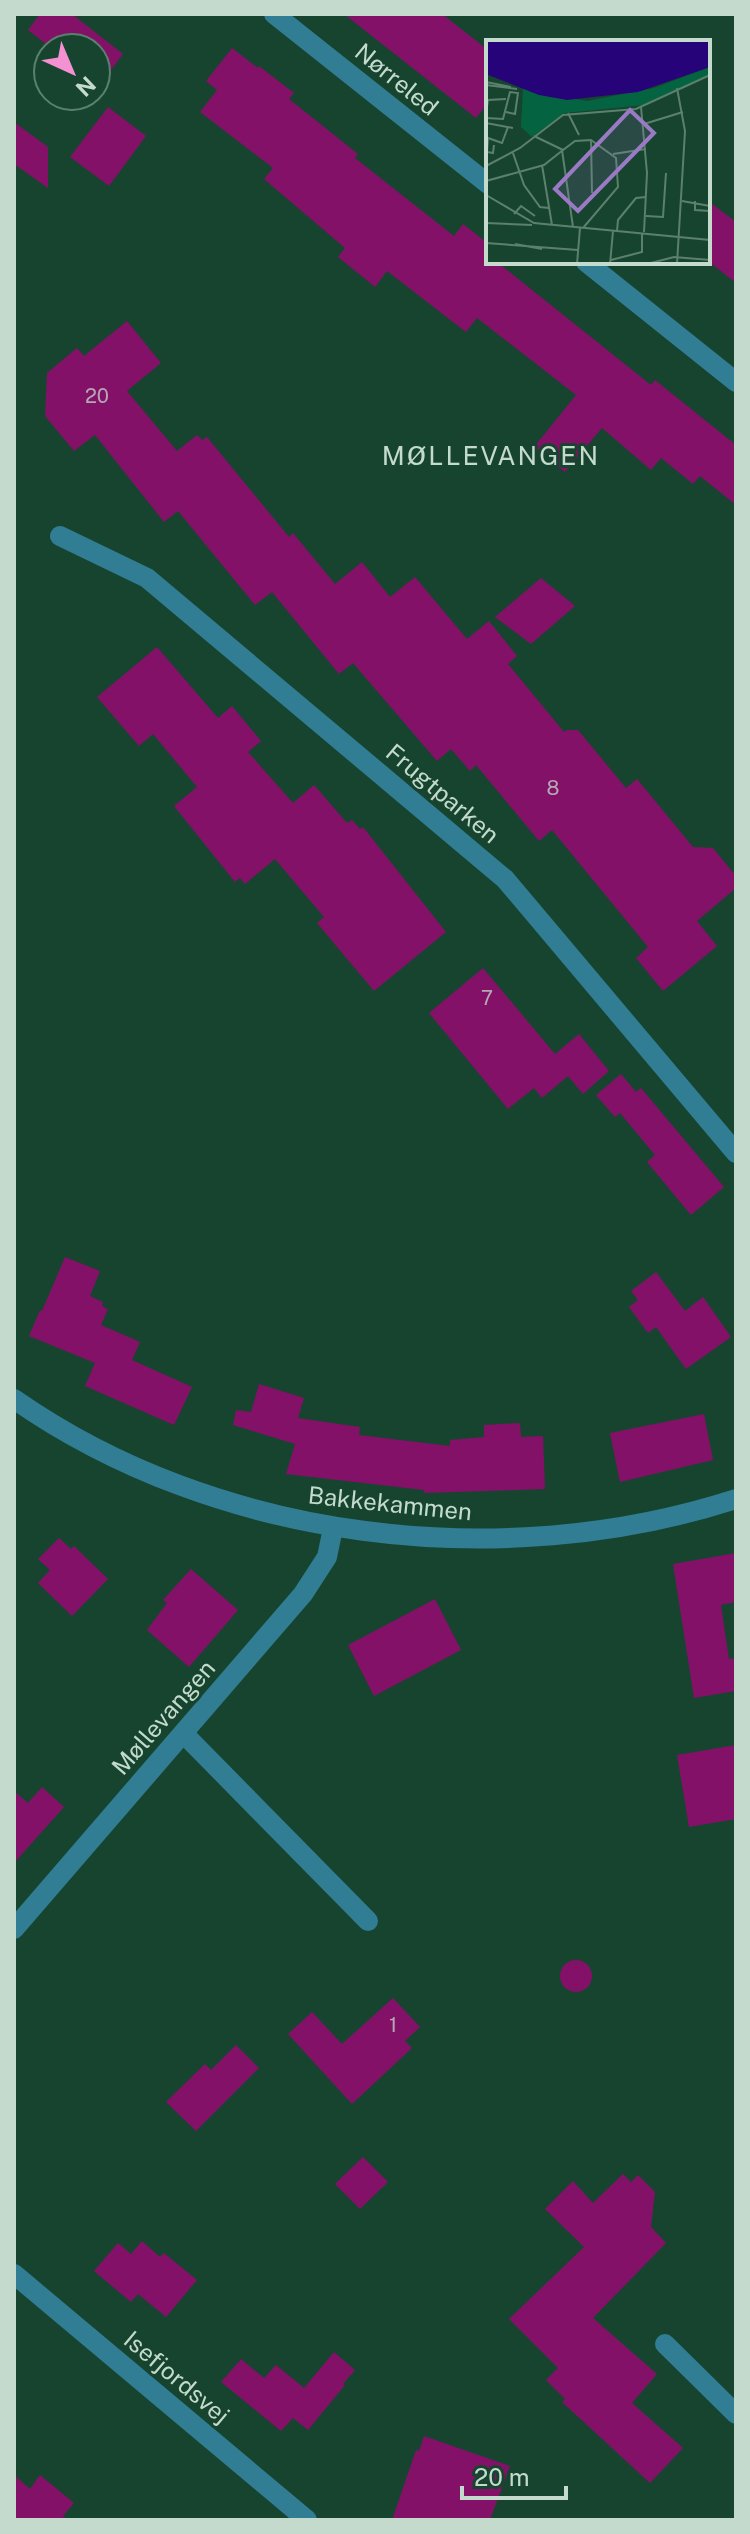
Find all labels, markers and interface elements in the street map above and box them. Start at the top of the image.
north arrow [32,32,112,112]
street label: Nørreled [350,37,444,121]
inset map [486,40,710,264]
text: N [71,71,101,102]
house number: 20 [85,384,109,408]
district label: MØLLEVANGEN [382,440,600,471]
street label: Frugtparken [381,738,505,848]
house number: 8 [547,776,559,800]
house number: 7 [481,986,493,1010]
street label: Bakkekammen [307,1480,473,1526]
street label: Møllevangen [106,1654,220,1780]
house number: 1 [389,2013,397,2037]
street label: Isefjordsvej [119,2325,235,2429]
scale bar [462,2450,566,2500]
text: 20 m [474,2463,530,2491]

